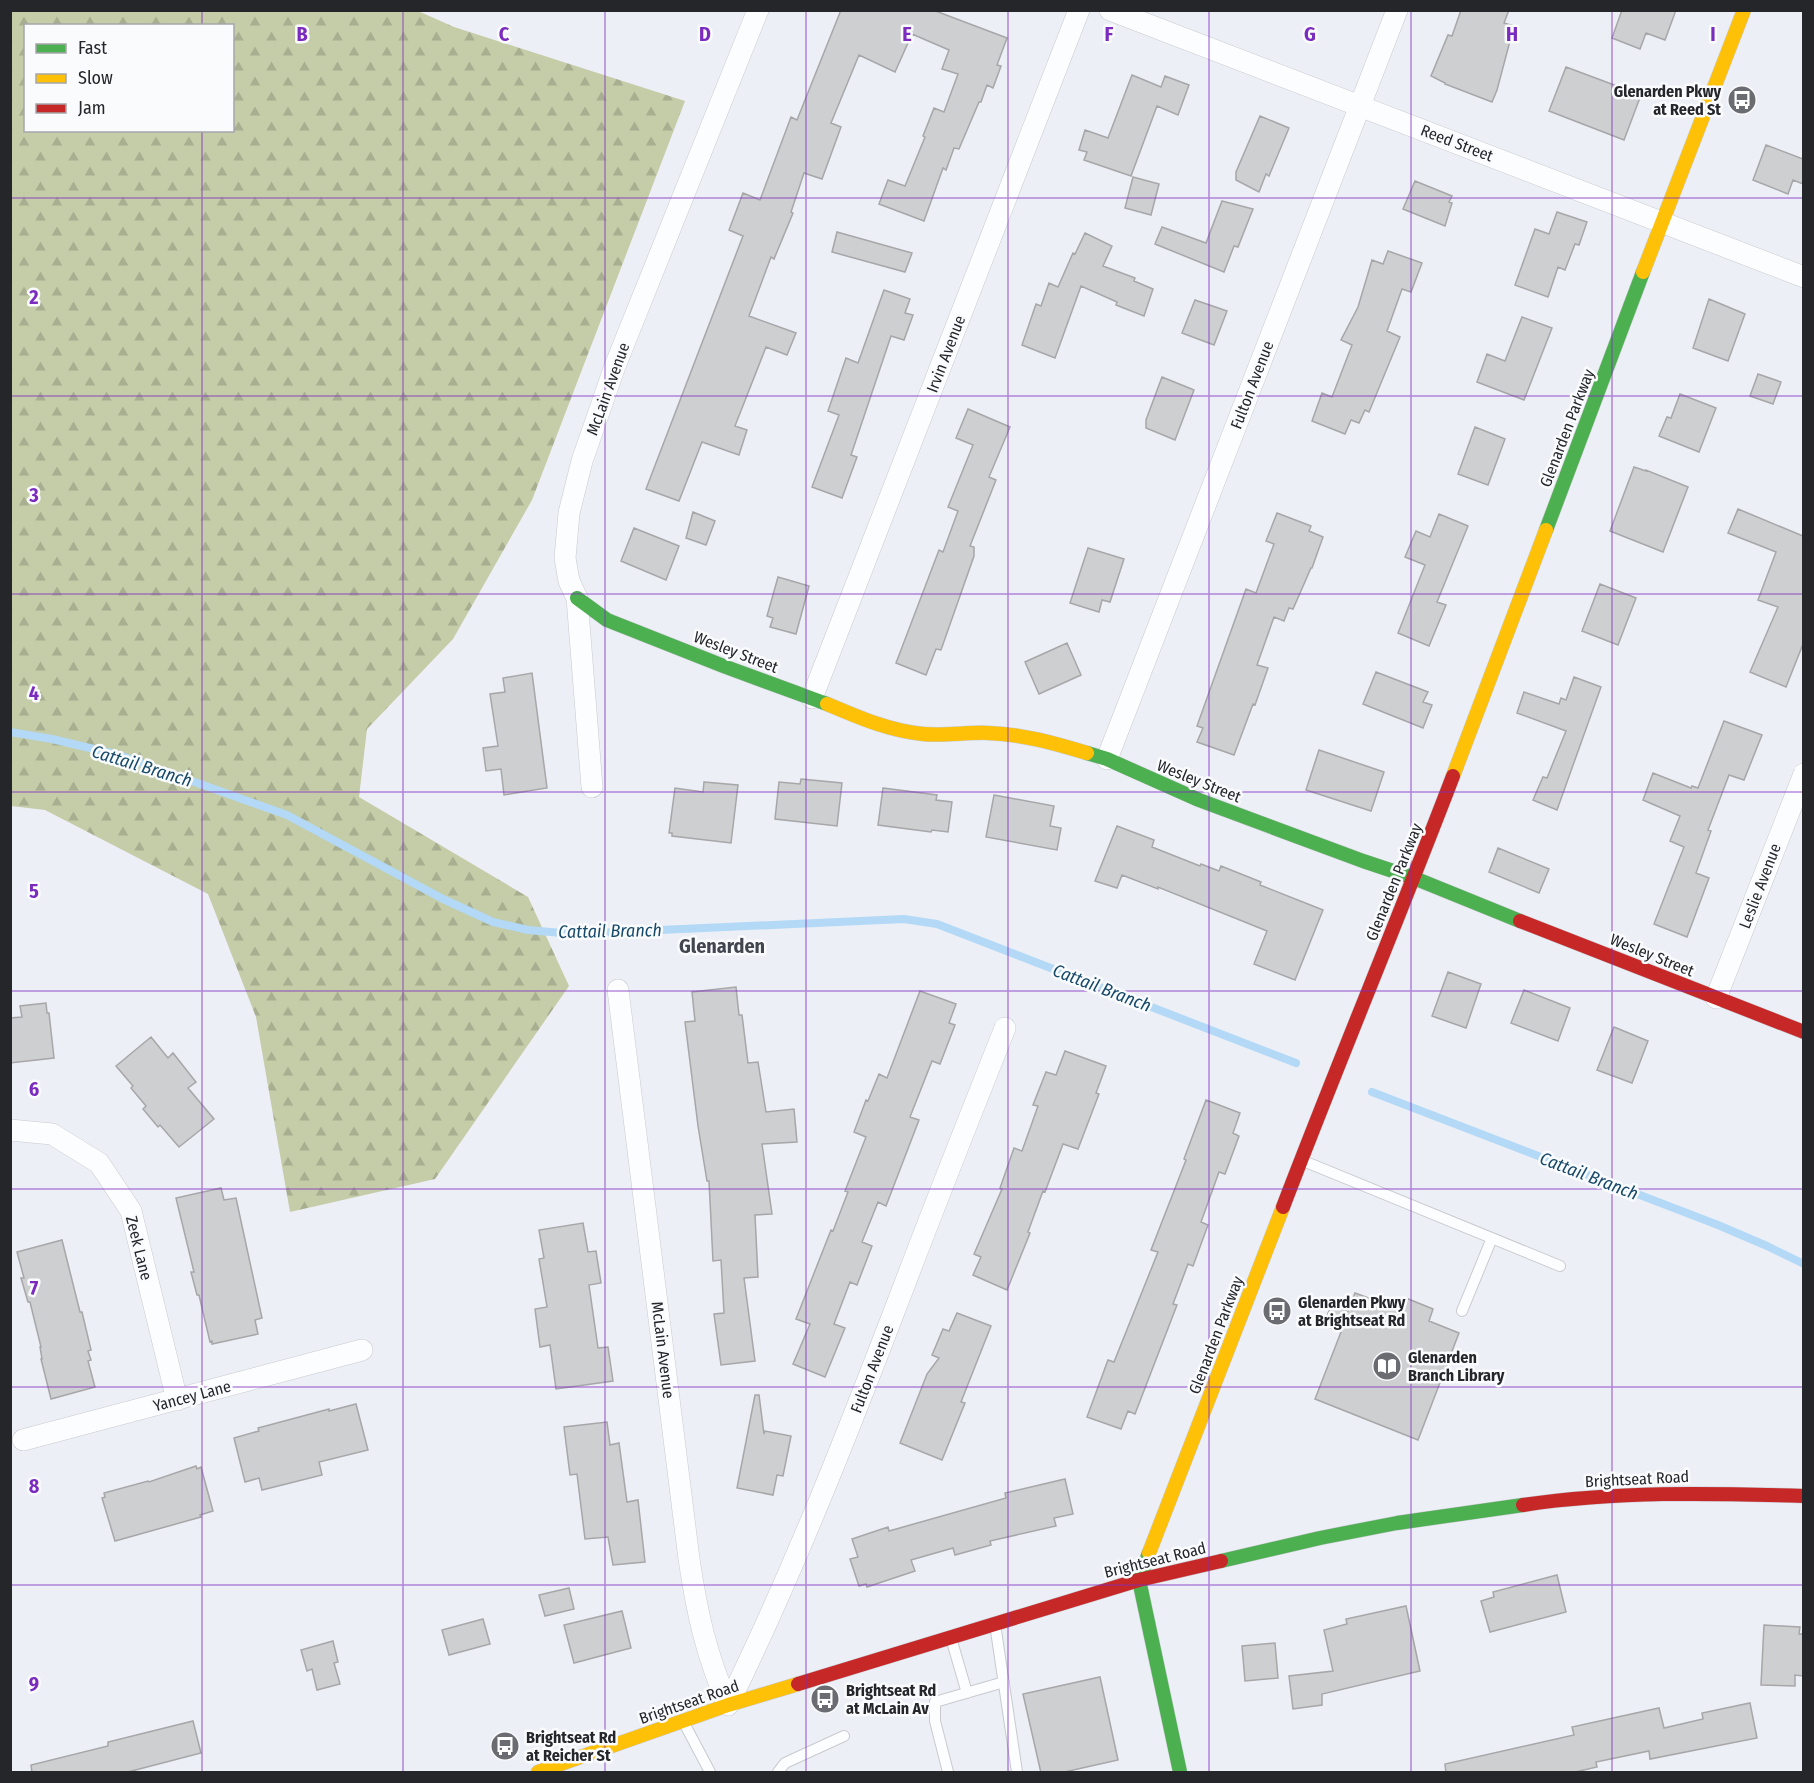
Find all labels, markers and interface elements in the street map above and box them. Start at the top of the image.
text: B [296,22,308,46]
text: C [499,22,510,46]
text: D [699,22,711,46]
text: E [902,22,912,46]
text: F [1105,22,1114,46]
text: G [1304,22,1316,46]
text: H [1506,22,1518,46]
text: I [1710,22,1716,46]
legend [24,24,234,132]
text: Fast [78,37,107,59]
text: Slow [78,67,113,89]
place label: Glenarden Pkwy at Reed St [1614,82,1721,119]
bus stop icon: Glenarden Pkwy at Reed St [1726,84,1758,116]
text: Jam [78,97,106,119]
street label: Reed Street [1418,121,1497,166]
text: 2 [28,285,39,309]
street label: Irvin Avenue [923,313,969,395]
street label: Fulton Avenue [1227,338,1278,432]
street label: McLain Avenue [582,340,634,438]
street label: Glenarden Parkway [1536,366,1599,490]
text: 3 [28,483,39,507]
street label: Wesley Street [691,627,782,677]
text: 4 [29,681,39,705]
water label: Cattail Branch [89,740,195,792]
street label: Wesley Street [1154,756,1244,807]
street label: Glenarden Parkway [1362,820,1426,943]
street label: Leslie Avenue [1735,841,1785,931]
text: 5 [29,879,39,903]
water label: Cattail Branch [558,919,662,943]
street label: Wesley Street [1607,930,1697,981]
district label: Glenarden [679,934,765,958]
water label: Cattail Branch [1050,959,1154,1017]
text: 6 [29,1077,39,1101]
water label: Cattail Branch [1537,1147,1641,1205]
street label: Zeek Lane [122,1214,156,1282]
street label: Glenarden Parkway [1185,1273,1248,1397]
text: 7 [30,1276,39,1300]
place label: Glenarden Pkwy at Brightseat Rd [1298,1293,1406,1330]
bus stop icon: Glenarden Pkwy at Brightseat Rd [1261,1295,1293,1327]
street label: McLain Avenue [648,1301,678,1400]
street label: Fulton Avenue [847,1322,898,1416]
place label: Glenarden Branch Library [1408,1348,1505,1385]
library icon: Glenarden Branch Library [1371,1350,1403,1382]
street label: Yancey Lane [151,1377,233,1415]
street label: Brightseat Road [1584,1467,1690,1491]
text: 8 [29,1474,40,1498]
street label: Brightseat Road [1102,1538,1208,1582]
text: 9 [29,1672,39,1696]
street label: Brightseat Road [637,1676,741,1728]
place label: Brightseat Rd at McLain Av [846,1681,936,1718]
bus stop icon: Brightseat Rd at McLain Av [809,1683,841,1715]
place label: Brightseat Rd at Reicher St [526,1728,616,1765]
bus stop icon: Brightseat Rd at Reicher St [489,1730,521,1762]

